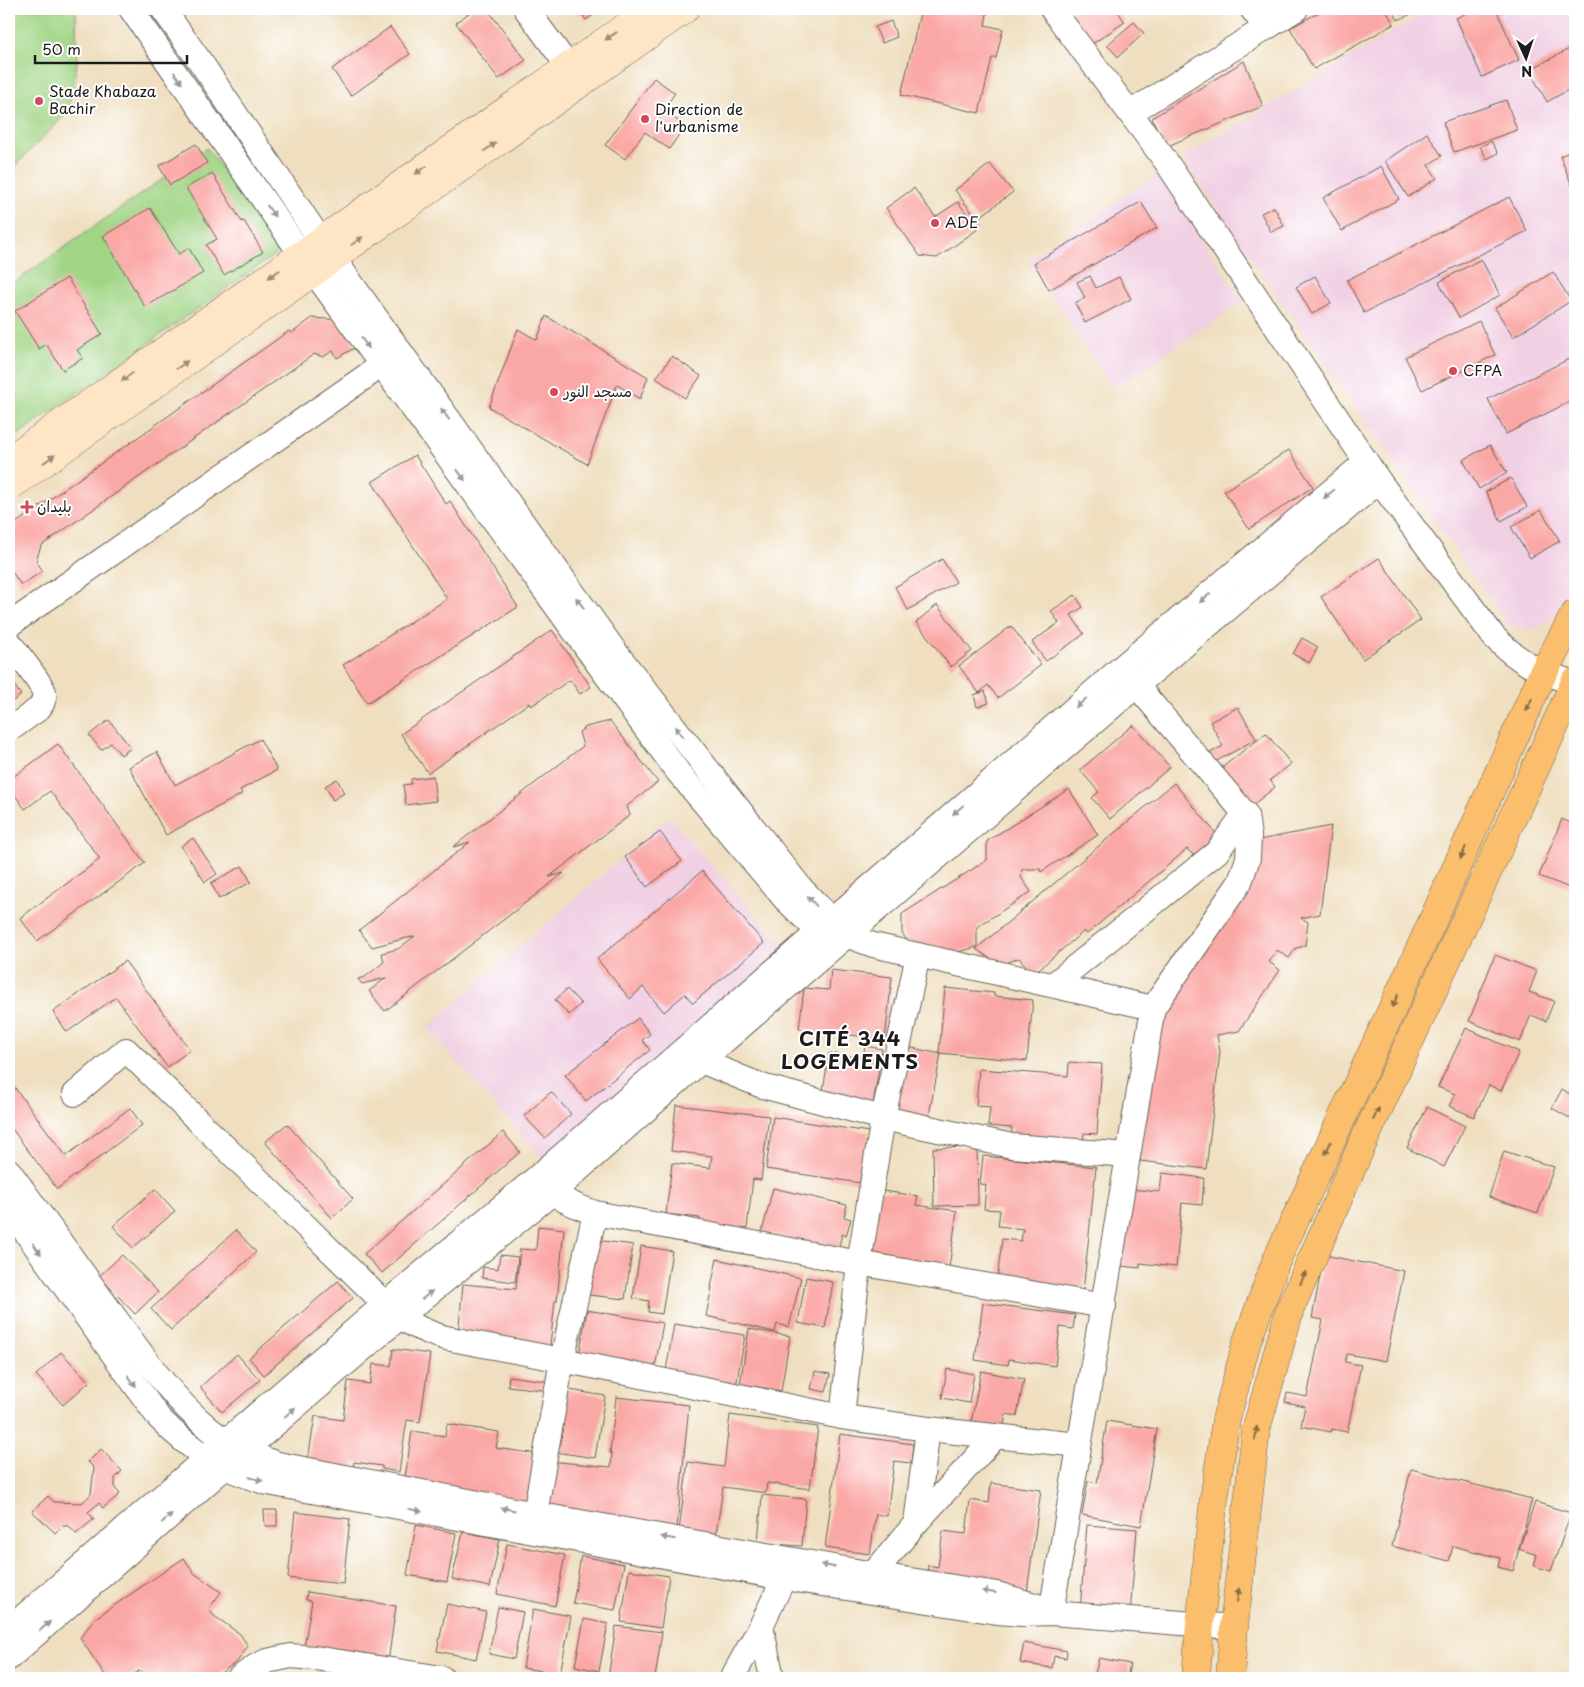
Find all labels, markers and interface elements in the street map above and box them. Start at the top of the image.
one-way arrow [604,31,618,41]
scale bar [35,32,188,64]
north arrow [1502,32,1552,82]
text: 50 m [42,37,81,60]
text: N [1521,61,1533,82]
one-way arrow [173,71,183,84]
place label: Stade Khabaza Bachir [49,79,157,119]
marker: Stade Khabaza Bachir [33,95,45,107]
place label: Direction de l'urbanisme [655,97,743,137]
marker: Direction de l'urbanisme [639,113,651,125]
one-way arrow [483,142,497,152]
one-way arrow [414,165,428,175]
one-way arrow [266,204,276,218]
place label: ADE [945,210,979,233]
marker: ADE [929,217,941,229]
one-way arrow [351,236,364,246]
one-way arrow [267,269,281,279]
one-way arrow [360,336,371,349]
place label: CFPA [1463,358,1502,381]
one-way arrow [175,360,188,370]
marker: CFPA [1447,365,1459,377]
one-way arrow [120,372,133,382]
place label: مسجد النور [563,379,632,402]
marker: مسجد النور [548,386,560,398]
one-way arrow [439,408,450,421]
one-way arrow [42,454,55,464]
one-way arrow [456,468,466,482]
one-way arrow [1323,488,1336,499]
place label: بليدان [37,494,72,517]
marker: بليدان [21,501,33,513]
one-way arrow [1199,592,1211,604]
one-way arrow [575,596,585,610]
one-way arrow [1074,698,1087,709]
one-way arrow [1525,698,1533,712]
one-way arrow [674,725,684,739]
one-way arrow [953,804,965,816]
one-way arrow [1458,846,1466,860]
one-way arrow [807,894,818,907]
one-way arrow [1391,994,1399,1008]
district label: CITÉ 344 LOGEMENTS [781,1023,919,1076]
one-way arrow [1373,1107,1381,1121]
one-way arrow [1323,1141,1331,1155]
one-way arrow [32,1242,42,1256]
one-way arrow [1300,1271,1308,1285]
one-way arrow [420,1290,433,1301]
one-way arrow [126,1374,137,1387]
one-way arrow [284,1407,296,1418]
one-way arrow [1253,1425,1261,1441]
one-way arrow [248,1476,263,1484]
one-way arrow [500,1505,516,1513]
one-way arrow [408,1506,423,1514]
one-way arrow [161,1512,173,1524]
one-way arrow [660,1533,676,1541]
one-way arrow [820,1561,836,1569]
one-way arrow [1234,1587,1242,1603]
one-way arrow [980,1588,996,1596]
one-way arrow [39,1620,52,1631]

